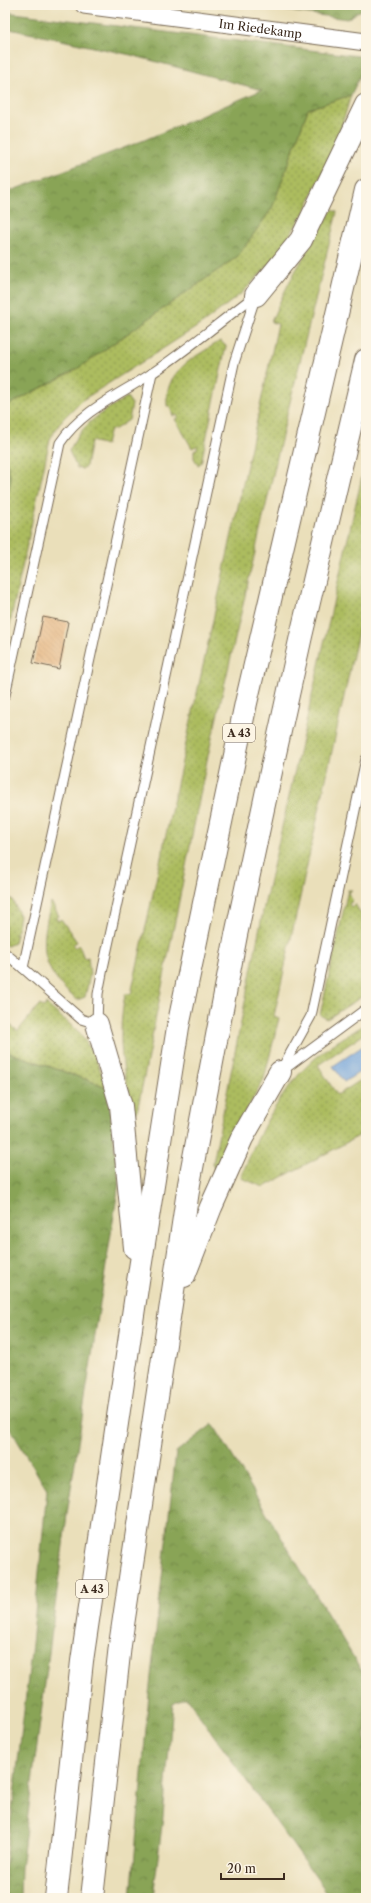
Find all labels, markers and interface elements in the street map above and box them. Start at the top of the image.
street label: Im Riedekamp [218,15,303,41]
road number: A 43 [223,724,255,742]
road number: A 43 [76,1580,108,1598]
scale bar [221,1855,284,1881]
text: 20 m [227,1861,256,1876]

